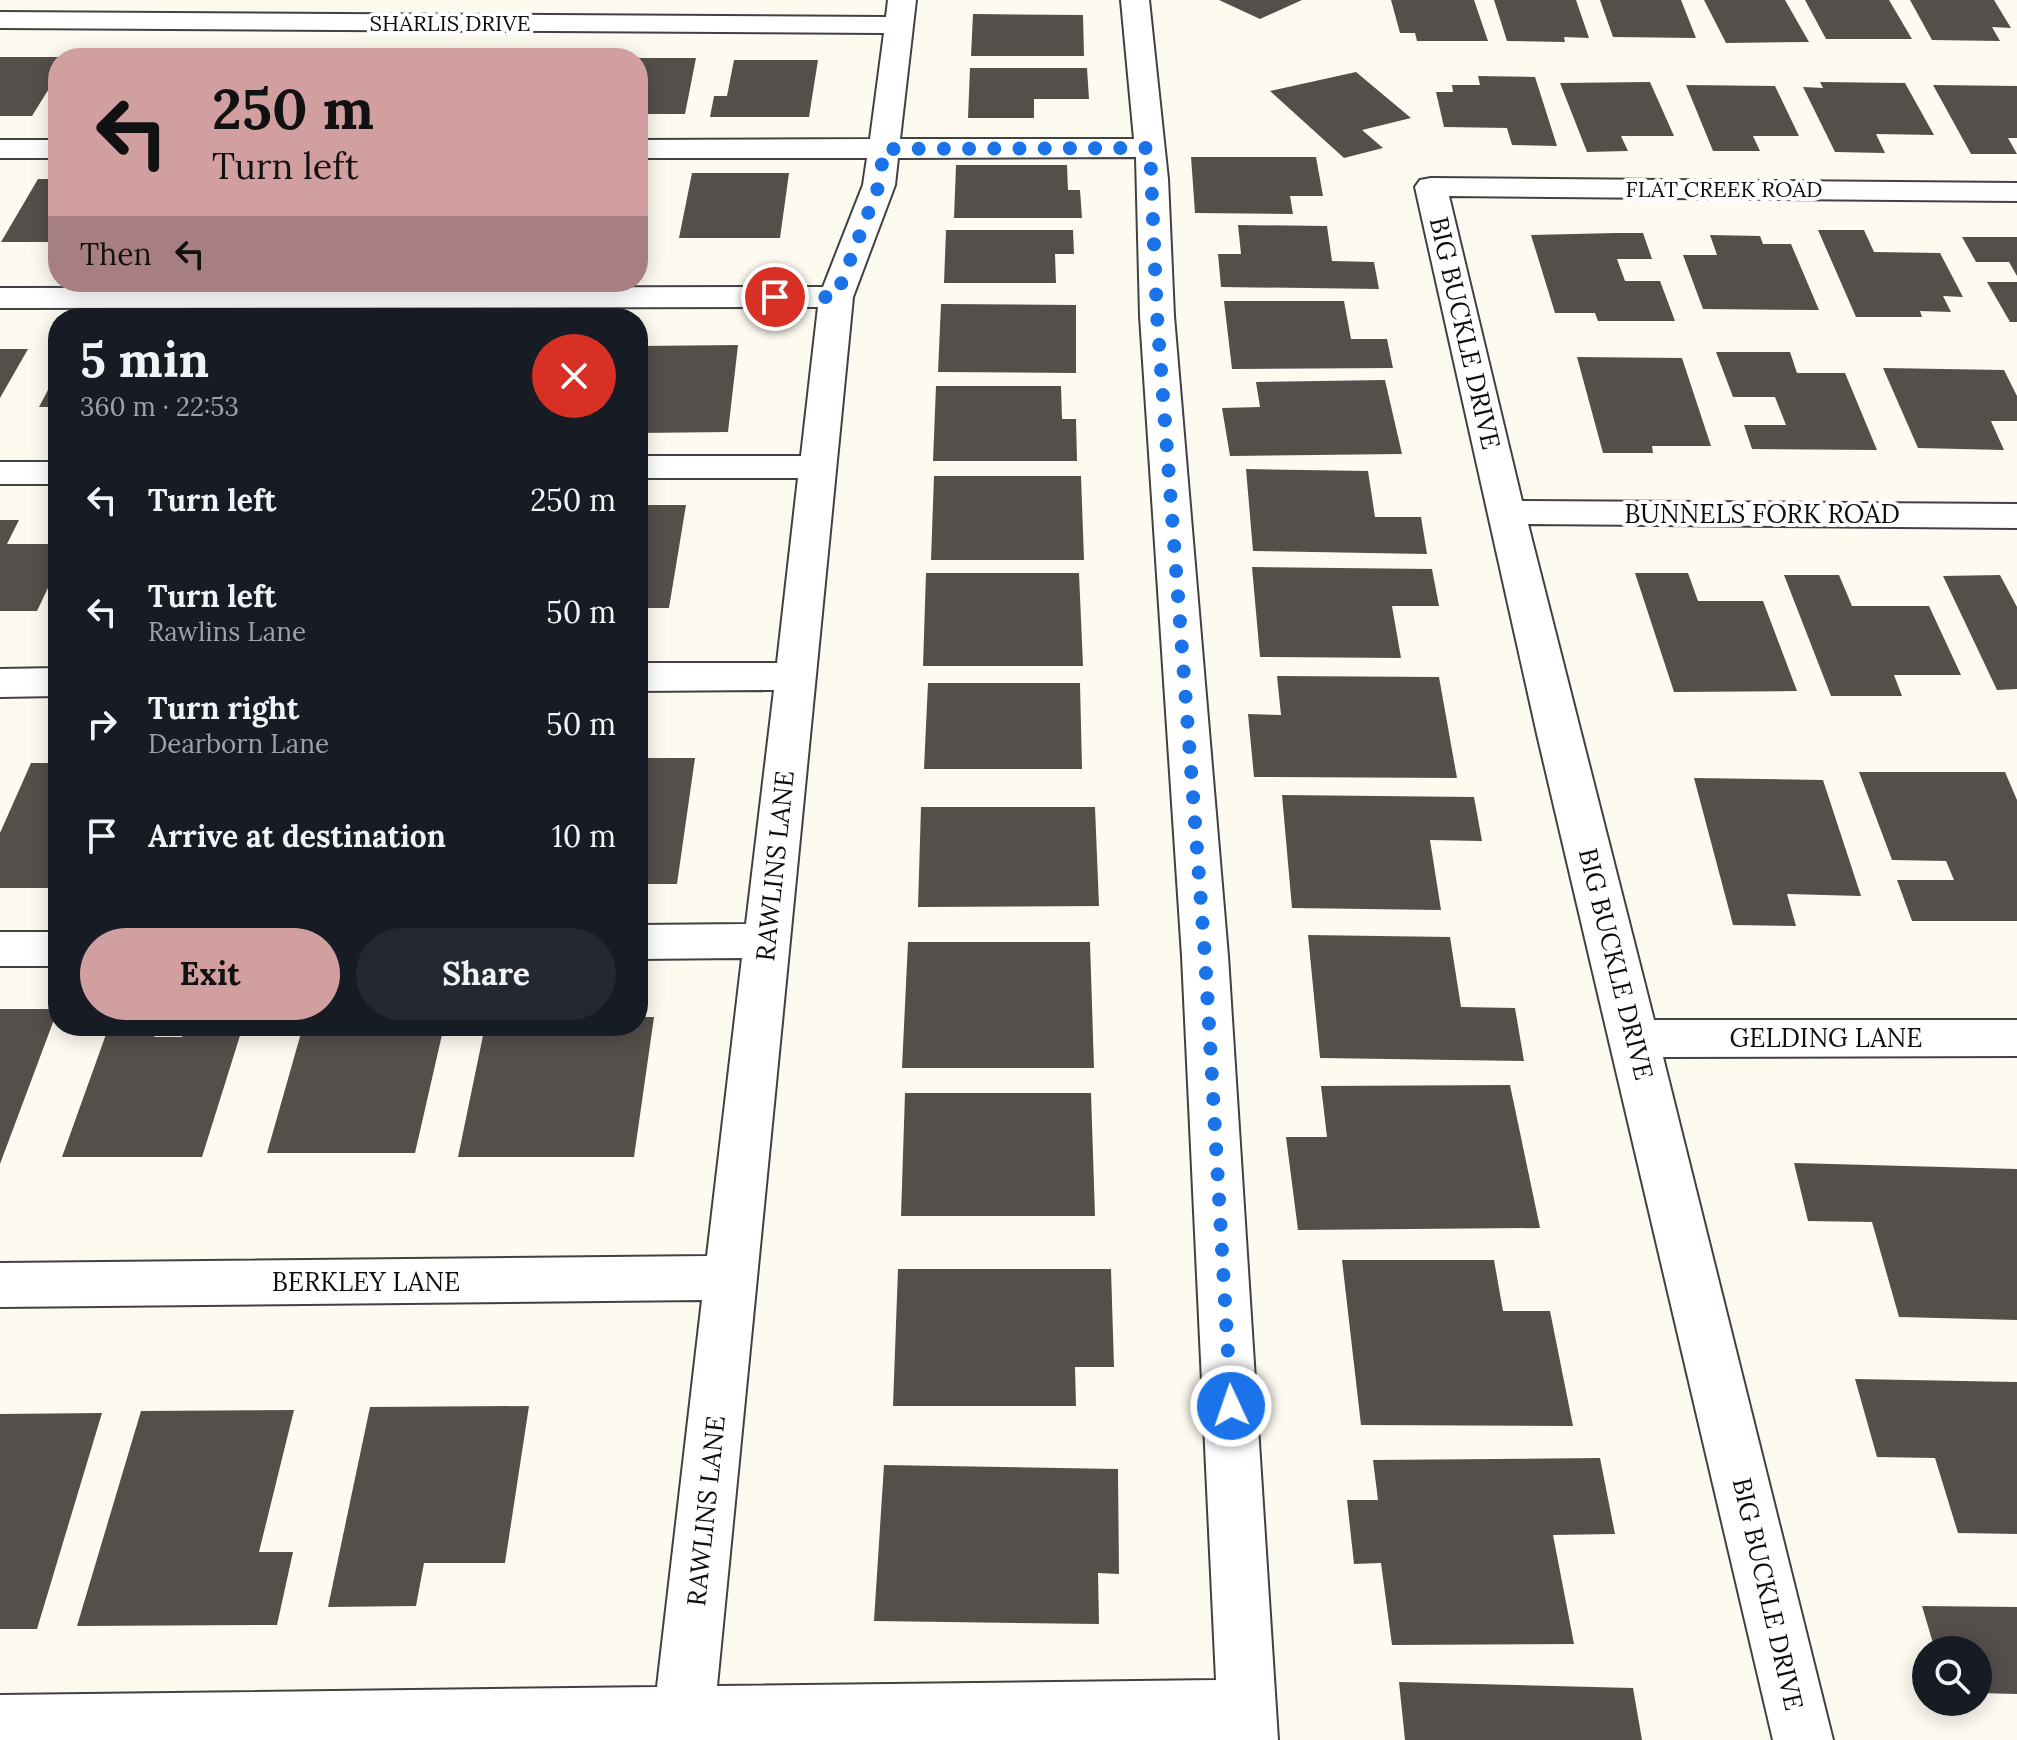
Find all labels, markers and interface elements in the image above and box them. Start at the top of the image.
street label: SHARLIS DRIVE [370,9,530,37]
text: 250 m [212,73,374,144]
icon: left [80,80,184,184]
text: Turn left [212,143,359,189]
street label: FLAT CREEK ROAD [1626,175,1822,203]
street label: BIG BUCKLE DRIVE [1423,213,1508,452]
icon: left [168,232,212,276]
text: Then [80,235,152,273]
pin [741,263,809,331]
icon: arrive [753,275,797,319]
text: 5 min [80,329,209,390]
button: close [532,334,616,418]
text: 360 m · 22:53 [80,390,239,423]
icon: left [80,478,124,522]
text: Turn left [148,481,276,519]
text: 250 m [530,481,616,519]
street label: BUNNELS FORK ROAD [1624,497,1900,530]
text: Turn left [148,577,276,615]
icon: left [80,590,124,634]
text: 50 m [546,593,616,631]
text: Rawlins Lane [148,615,306,648]
text: Turn right [148,689,299,727]
icon: right [80,702,124,746]
text: 50 m [546,705,616,743]
text: Dearborn Lane [148,727,329,760]
street label: RAWLINS LANE [748,769,801,963]
icon: arrive [80,814,124,858]
text: Arrive at destination [148,817,446,855]
text: 10 m [552,817,616,855]
street label: BIG BUCKLE DRIVE [1572,845,1661,1083]
button: Exit [80,928,340,1020]
button: Share [356,928,616,1020]
street label: GELDING LANE [1730,1021,1922,1054]
street label: BERKLEY LANE [272,1265,460,1298]
position arrow [1189,1364,1273,1448]
street label: RAWLINS LANE [679,1414,732,1608]
street label: BIG BUCKLE DRIVE [1726,1474,1811,1713]
map controls [1912,1636,1992,1716]
button: search [1912,1636,1992,1716]

